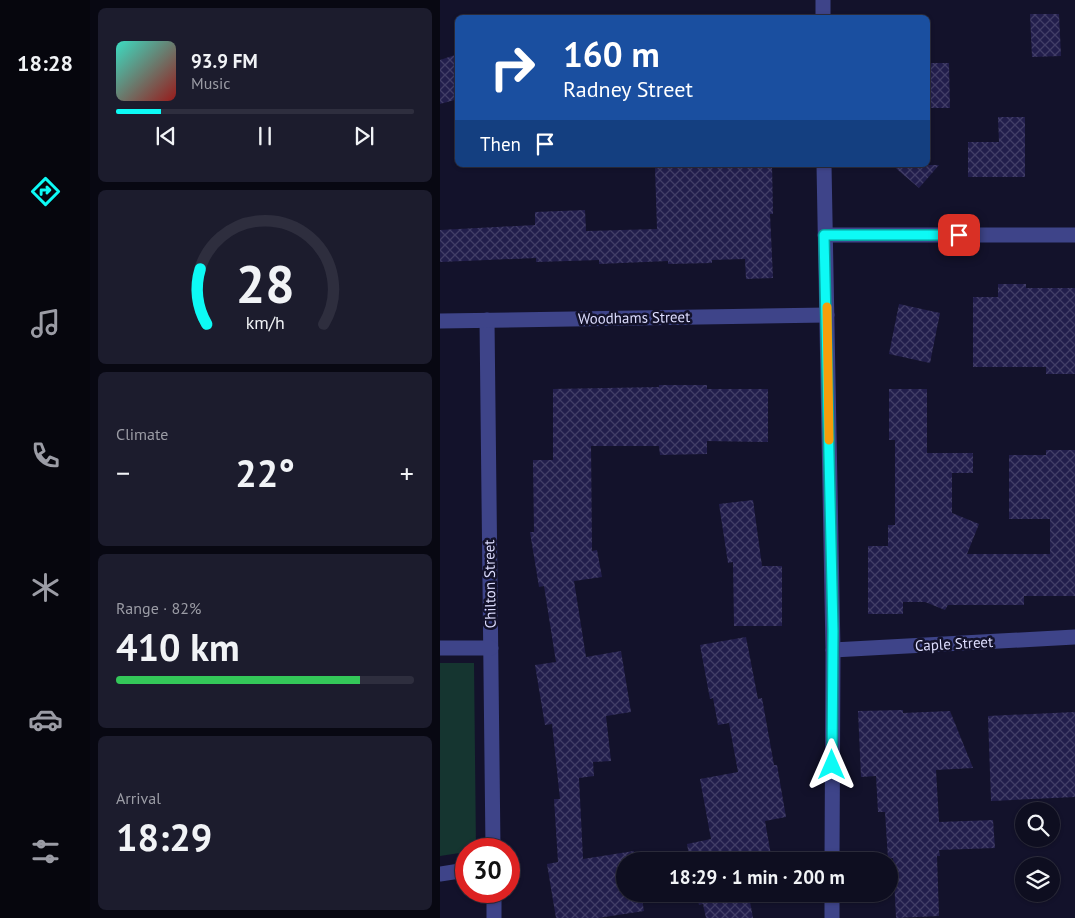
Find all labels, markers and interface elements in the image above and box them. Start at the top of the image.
text: 160 m [563,31,660,77]
icon: right [480,35,545,100]
text: 18:28 [17,49,73,77]
text: 93.9 FM [191,49,258,73]
text: Music [191,73,231,93]
text: Radney Street [563,75,693,103]
icon: previous [152,122,180,150]
icon: pause [251,122,279,150]
icon: next [350,122,378,150]
icon: arrive [531,130,559,158]
text: Then [480,132,521,156]
icon: directions [28,174,63,209]
pin [938,214,980,256]
icon: arrive [945,221,973,249]
text: 28 [236,250,294,317]
icon: music [28,306,63,341]
street label: Woodhams Street [578,307,690,328]
text: km/h [245,311,285,334]
text: Climate [116,424,168,444]
icon: phone [28,438,63,473]
text: 22° [235,448,295,497]
text: − [116,454,130,491]
text: + [400,454,414,491]
street label: Chilton Street [479,540,500,628]
icon: climate [28,570,63,605]
text: Range · 82% [116,598,201,618]
text: 410 km [116,622,240,671]
street label: Caple Street [914,632,994,655]
icon: car [28,702,63,737]
position arrow [805,738,857,790]
text: Arrival [116,788,161,808]
map controls [1015,802,1060,902]
button: search [1015,802,1060,847]
text: 18:29 [116,812,212,861]
icon: filters [28,834,63,869]
speed limit sign: 30 [455,838,520,903]
button: layers [1015,857,1060,902]
text: 18:29 · 1 min · 200 m [669,865,845,889]

